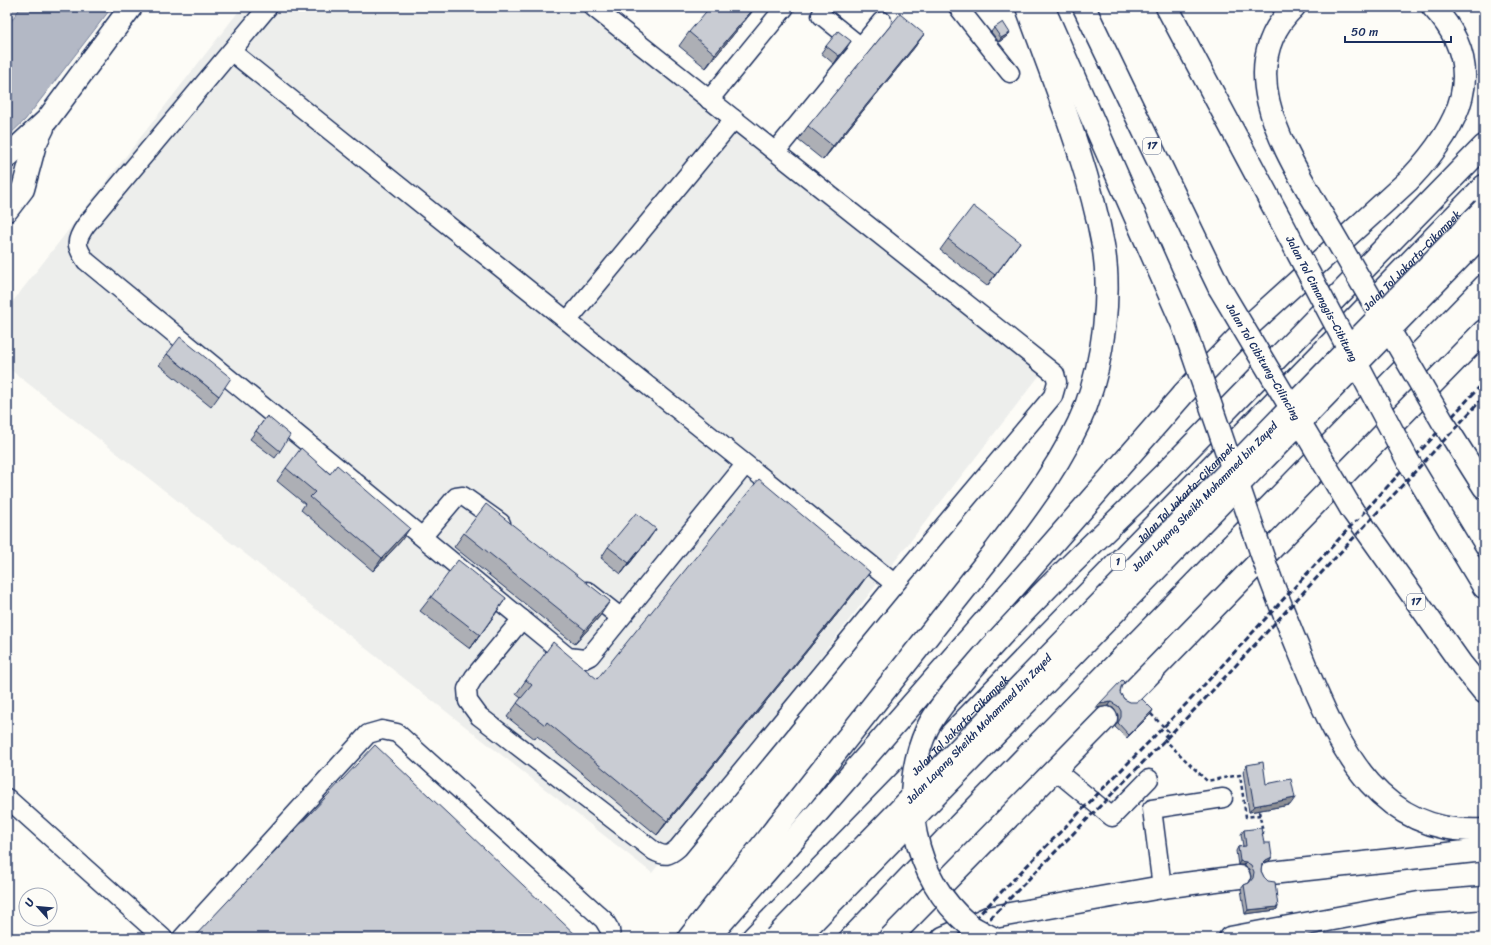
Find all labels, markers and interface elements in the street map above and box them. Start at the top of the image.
scale bar [1345,18,1451,44]
text: 50 m [1351,21,1378,43]
road number: 17 [1143,138,1161,154]
street label: Jalan Tol Jakarta–Cikampek [1357,206,1465,316]
street label: Jalan Tol Cimanggis–Cibitung [1280,231,1364,366]
street label: Jalan Tol Cibitung–Cilincing [1221,298,1306,424]
street label: Jalan Layang Sheikh Mohammed bin Zayed [1126,416,1283,577]
street label: Jalan Tol Jakarta–Cikampek [1132,438,1239,548]
road number: 1 [1111,554,1125,570]
road number: 17 [1407,594,1425,610]
street label: Jalan Layang Sheikh Mohammed bin Zayed [900,648,1057,809]
street label: Jalan Tol Jakarta–Cikampek [906,670,1014,780]
north arrow [18,887,58,927]
text: U [19,894,40,910]

